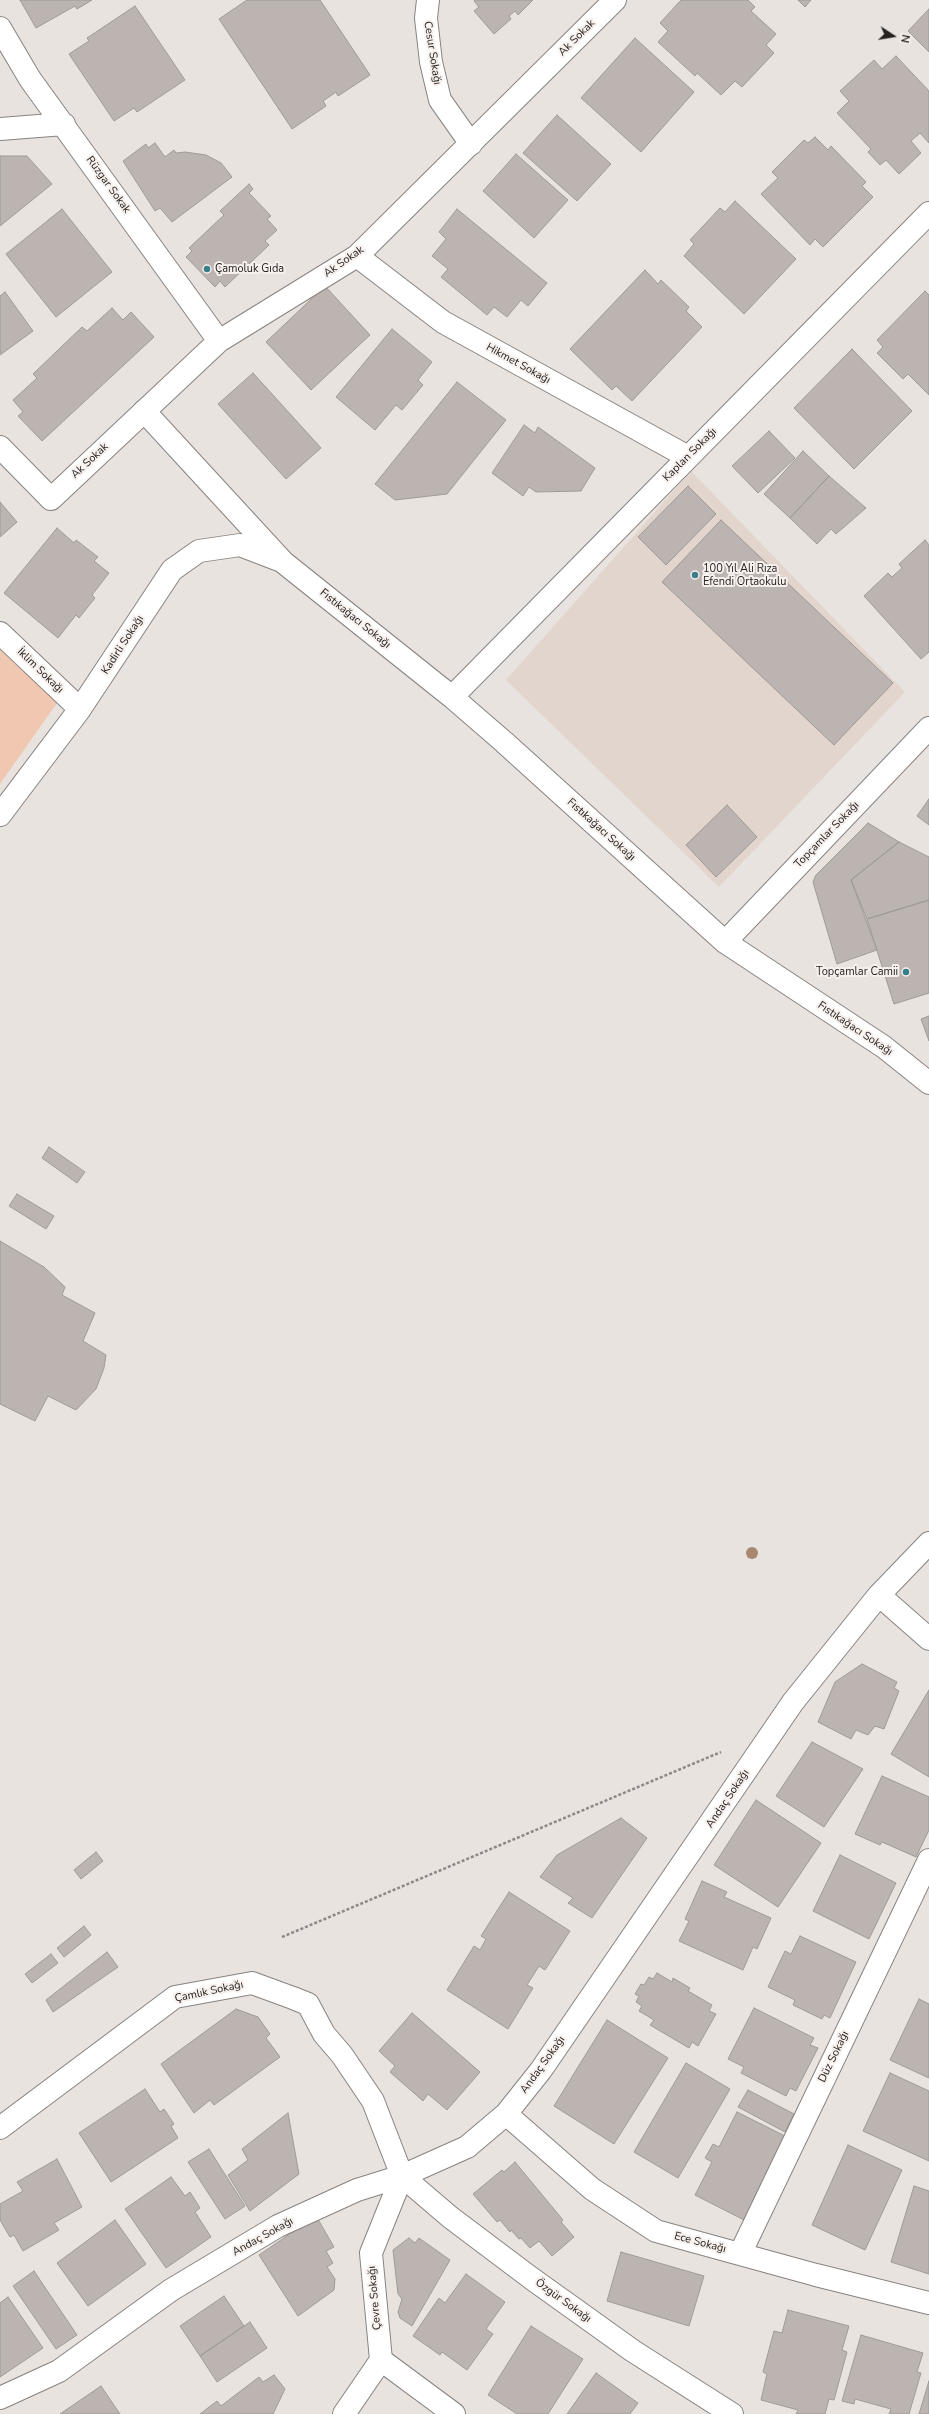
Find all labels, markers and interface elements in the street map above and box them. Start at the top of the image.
north arrow [873,16,913,56]
street label: Ak Sokak [556,17,598,59]
street label: Cesur Sokağı [420,20,444,86]
text: N [897,33,913,44]
street label: Rüzgar Sokak [83,154,133,216]
street label: Ak Sokak [321,243,367,281]
place label: Çamoluk Gıda [215,262,284,276]
marker: Çamoluk Gıda [202,264,212,274]
street label: Hikmet Sokağı [484,341,552,387]
street label: Kaplan Sokağı [660,425,720,485]
street label: Ak Sokak [69,440,111,482]
place label: 100 Yıl Ali Rıza Efendi Ortaokulu [703,562,786,588]
marker: 100 Yıl Ali Rıza Efendi Ortaokulu [690,570,700,580]
street label: Fıstıkağacı Sokağı [317,586,393,652]
street label: Kadirli Sokağı [99,613,147,677]
street label: İklim Sokağı [14,646,66,696]
street label: Fıstıkağacı Sokağı [564,796,638,864]
street label: Topçamlar Sokağı [792,799,862,871]
place label: Topçamlar Camii [816,965,898,979]
marker: Topçamlar Camii [901,967,911,977]
street label: Fıstıkağacı Sokağı [815,999,895,1059]
street label: Andaç Sokağı [704,1767,752,1831]
street label: Çamlık Sokağı [174,1978,244,2006]
street label: Düz Sokağı [816,2029,852,2085]
street label: Andaç Sokağı [518,2034,568,2096]
street label: Andaç Sokağı [230,2215,296,2259]
street label: Ece Sokağı [673,2230,727,2256]
street label: Çevre Sokağı [366,2265,384,2331]
street label: Özgür Sokağı [532,2276,594,2326]

